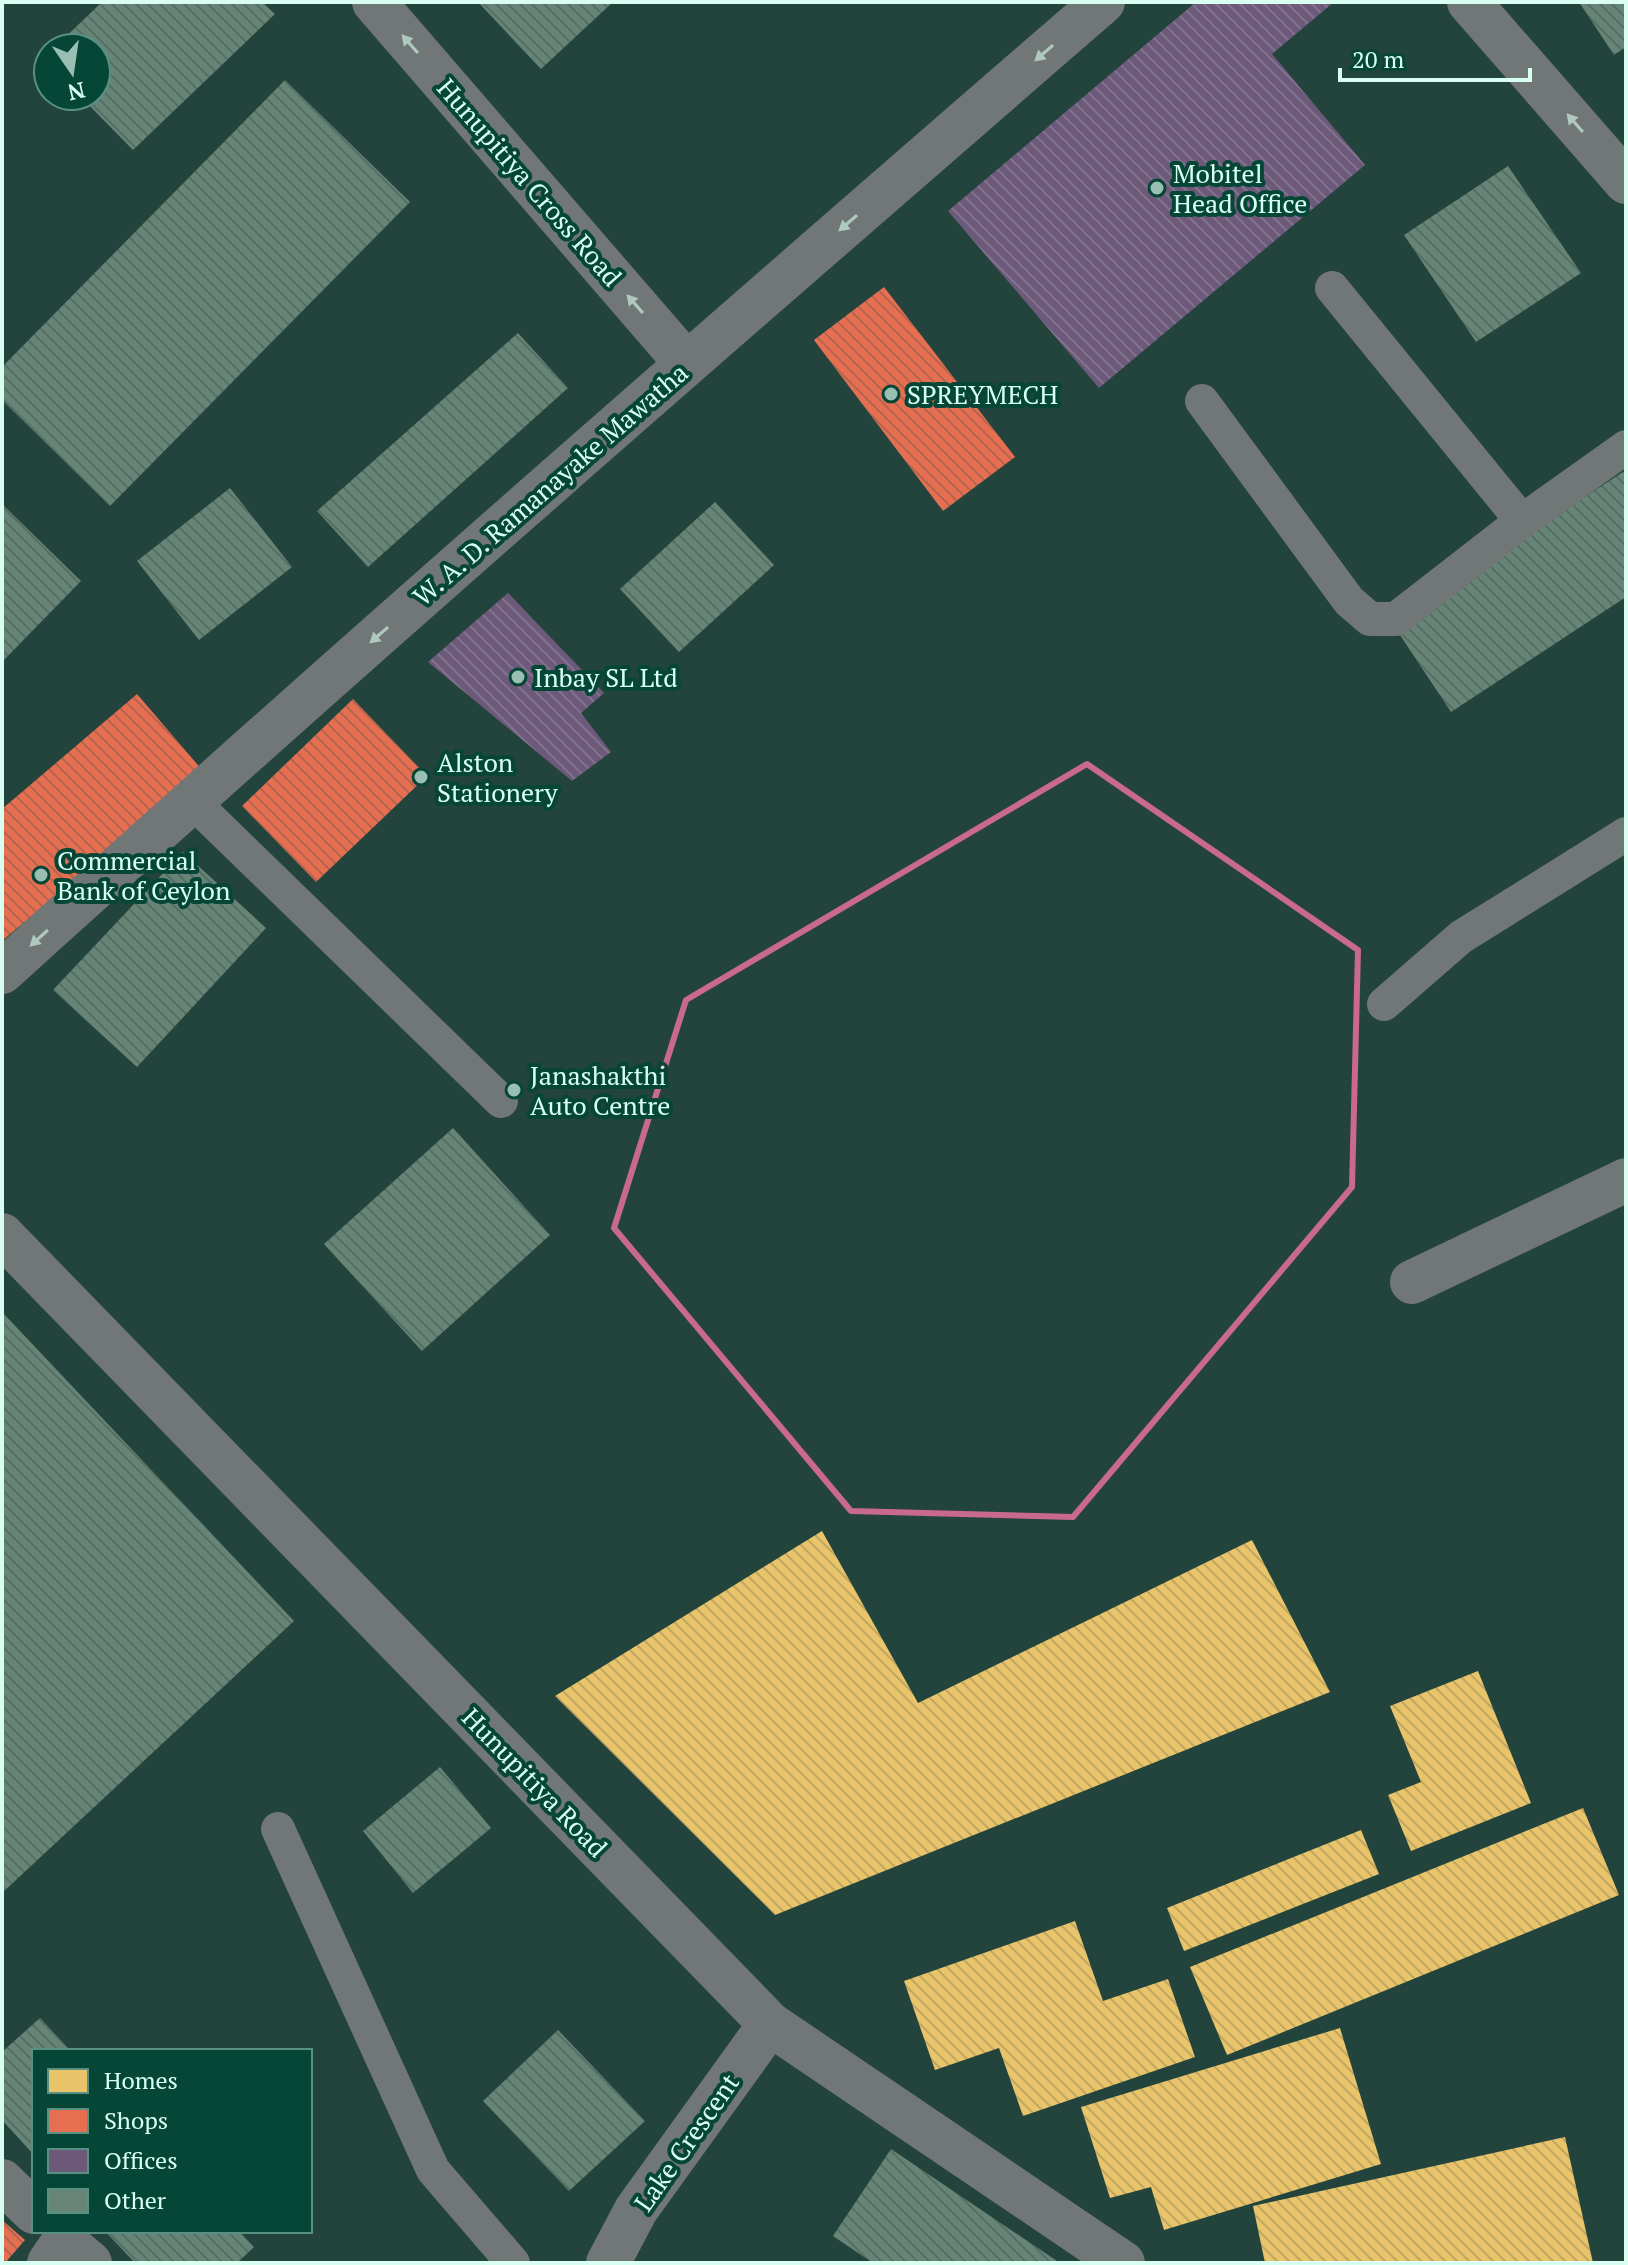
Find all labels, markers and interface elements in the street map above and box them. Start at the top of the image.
north arrow [32,32,112,112]
scale bar [1340,32,1530,82]
one-way arrow [402,34,419,54]
text: 20 m [1352,43,1404,75]
one-way arrow [1035,44,1055,61]
street label: Hunupitiya Cross Road [430,71,630,293]
text: N [65,76,88,108]
one-way arrow [1567,114,1584,134]
place label: Mobitel Head Office [1173,156,1307,220]
marker: Mobitel Head Office [1148,179,1166,197]
one-way arrow [838,214,858,231]
one-way arrow [627,294,645,314]
street label: W. A. D. Ramanayake Mawatha [405,355,695,613]
place label: SPREYMECH [907,377,1058,411]
marker: SPREYMECH [882,385,900,403]
one-way arrow [369,625,388,643]
place label: Inbay SL Ltd [534,660,678,694]
marker: Inbay SL Ltd [509,668,527,686]
place label: Alston Stationery [437,745,559,809]
marker: Alston Stationery [412,768,430,786]
place label: Commercial Bank of Ceylon [57,843,230,907]
marker: Commercial Bank of Ceylon [32,866,50,884]
one-way arrow [29,929,48,947]
place label: Janashakthi Auto Centre [530,1058,670,1122]
marker: Janashakthi Auto Centre [505,1081,523,1099]
street label: Hunupitiya Road [455,1700,615,1864]
legend [32,2049,312,2233]
text: Homes [104,2064,178,2096]
street label: Lake Crescent [626,2066,746,2218]
text: Shops [104,2104,168,2136]
text: Offices [104,2144,178,2176]
text: Other [104,2184,167,2216]

